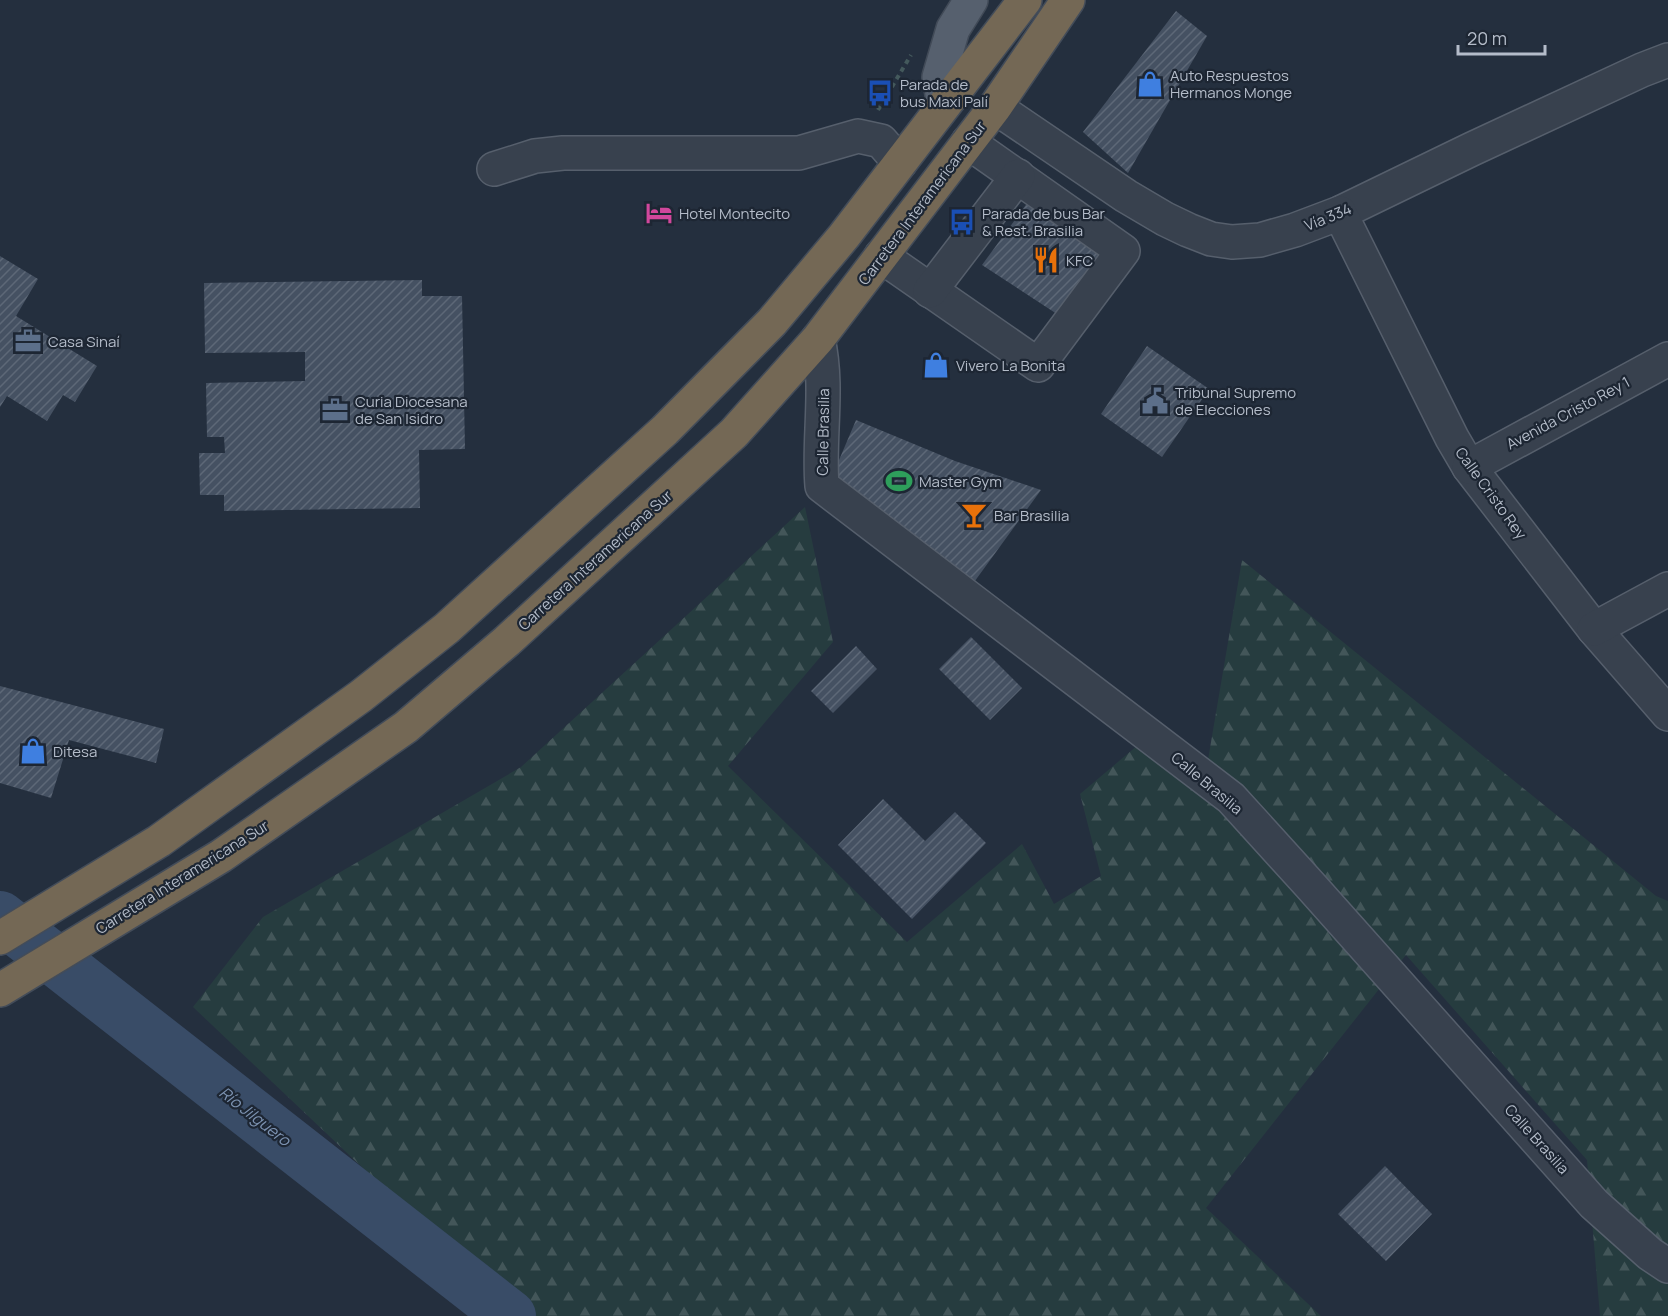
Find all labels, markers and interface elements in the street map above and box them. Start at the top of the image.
scale bar [1458,18,1545,56]
text: 20 m [1467,26,1507,50]
place label: Auto Respuestos Hermanos Monge [1170,65,1292,103]
shop icon: Auto Respuestos Hermanos Monge [1135,69,1165,99]
place label: Parada de bus Maxi Palí [900,74,989,112]
bus stop icon: Parada de bus Maxi Palí [865,78,895,108]
street label: Carretera Interamericana Sur [853,116,991,289]
hotel icon: Hotel Montecito [644,198,674,228]
street label: Vía 334 [1301,198,1355,236]
place label: Hotel Montecito [679,203,790,224]
place label: Parada de bus Bar & Rest. Brasilia [982,203,1106,241]
bus stop icon: Parada de bus Bar & Rest. Brasilia [947,207,977,237]
restaurant icon: KFC [1031,245,1061,275]
place label: KFC [1066,250,1093,271]
office icon: Casa Sinaí [13,326,43,356]
place label: Casa Sinaí [48,331,120,352]
shop icon: Vivero La Bonita [921,350,951,380]
place label: Vivero La Bonita [956,355,1065,376]
street label: Avenida Cristo Rey 1 [1502,371,1634,455]
place label: Tribunal Supremo de Elecciones [1175,382,1296,420]
public building icon: Tribunal Supremo de Elecciones [1140,386,1170,416]
street label: Calle Brasilia [812,388,834,476]
place label: Curia Diocesana de San Isidro [355,391,468,429]
office icon: Curia Diocesana de San Isidro [320,395,350,425]
street label: Calle Cristo Rey [1450,443,1532,543]
sports icon: Master Gym [884,466,914,496]
place label: Master Gym [919,471,1002,492]
street label: Carretera Interamericana Sur [513,485,677,635]
bar icon: Bar Brasilia [959,500,989,530]
place label: Bar Brasilia [994,505,1069,526]
shop icon: Ditesa [18,736,48,766]
place label: Ditesa [53,741,97,762]
street label: Calle Brasilia [1167,747,1247,819]
street label: Carretera Interamericana Sur [91,815,273,939]
water label: Río Jilguero [215,1081,296,1152]
street label: Calle Brasilia [1500,1100,1574,1178]

